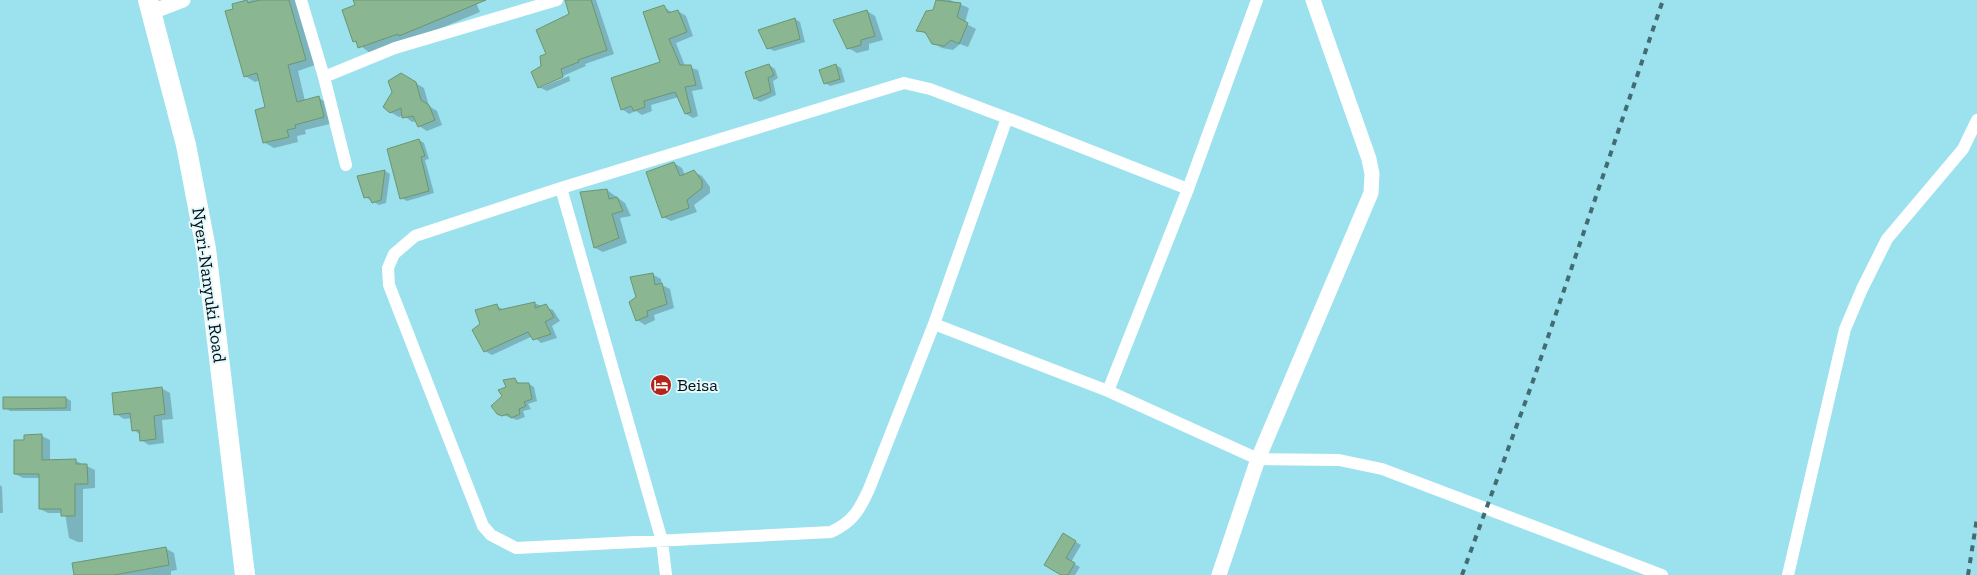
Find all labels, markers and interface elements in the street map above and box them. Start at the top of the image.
street label: Nyeri-Nanyuki Road [187,206,231,364]
hotel icon: Beisa [649,373,673,397]
place label: Beisa [677,374,718,396]

